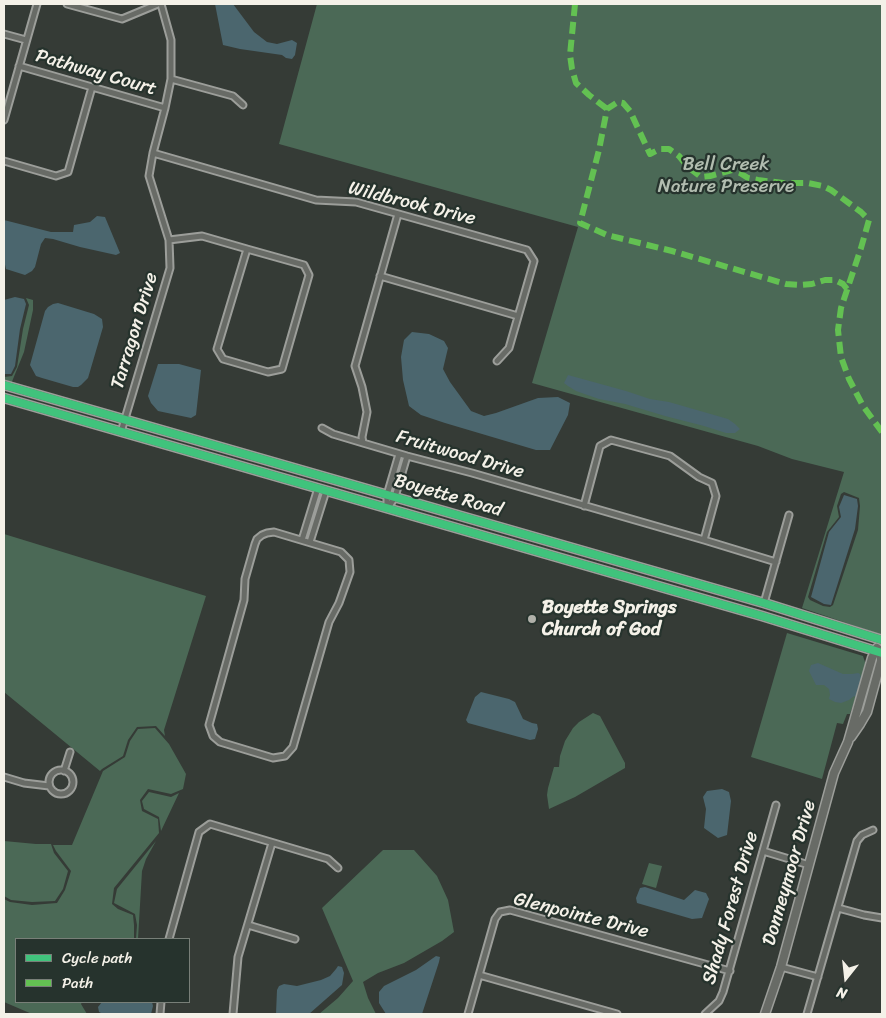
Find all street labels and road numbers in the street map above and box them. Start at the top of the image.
street label: Pathway Court [33,45,159,101]
street label: Wildbrook Drive [346,177,478,231]
street label: Tarragon Drive [106,270,164,392]
street label: Fruitwood Drive [393,426,527,484]
street label: Boyette Road [391,470,505,522]
street label: Donneymoor Drive [758,798,822,948]
street label: Shady Forest Drive [698,829,764,987]
street label: Glenpointe Drive [511,888,651,944]

